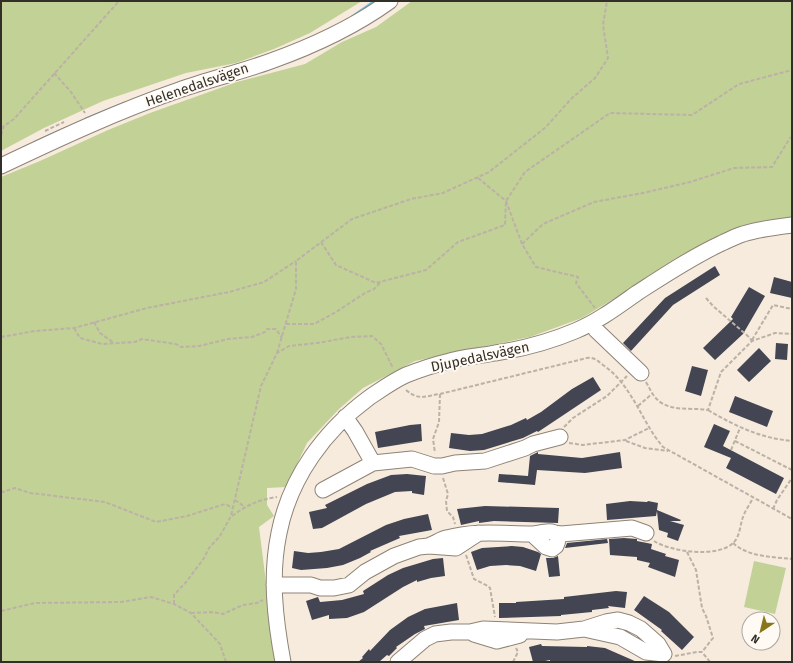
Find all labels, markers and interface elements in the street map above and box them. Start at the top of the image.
street label: Helenedalsvägen [143,59,251,111]
street label: Djupedalsvägen [429,338,531,376]
north arrow [741,611,781,651]
text: N [749,631,762,646]

